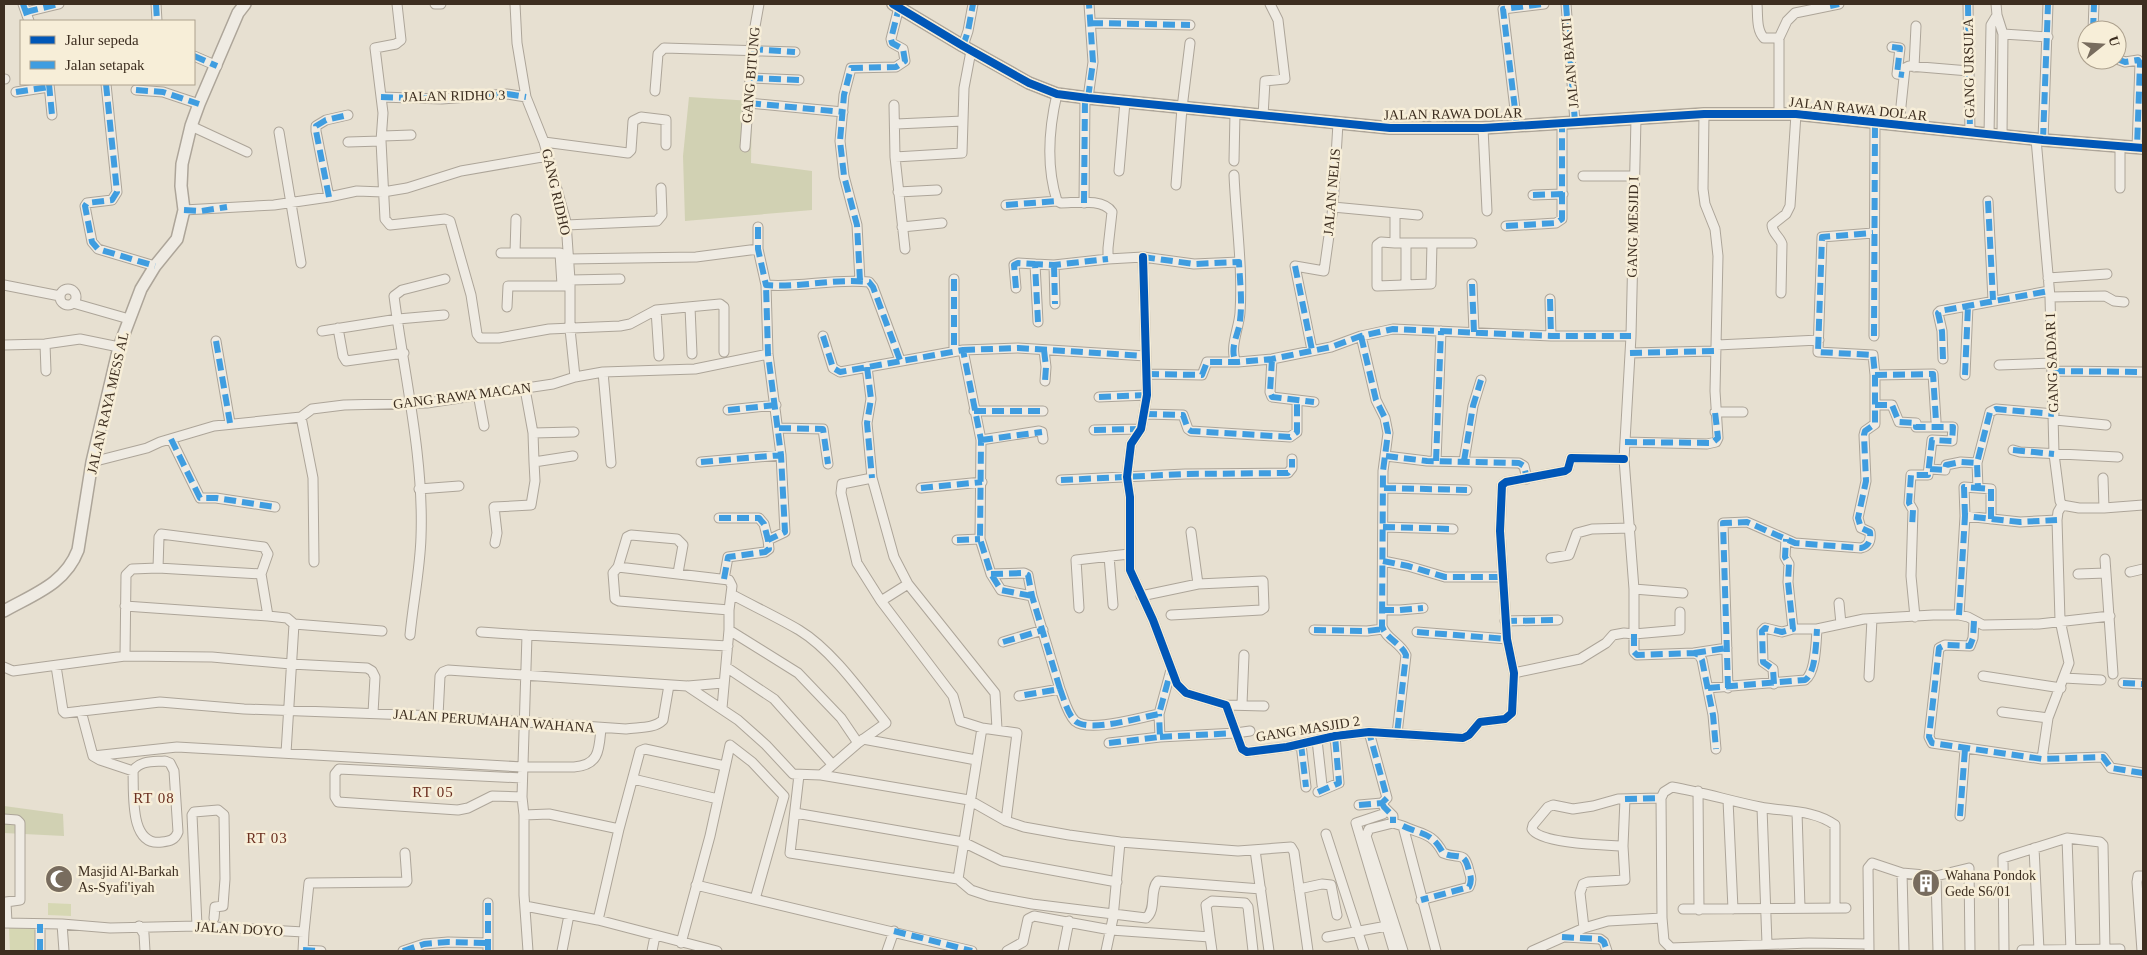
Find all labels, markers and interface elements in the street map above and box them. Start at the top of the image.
street label: JALAN BAKTI [1559,17,1581,109]
street label: GANG URSULA [1961,17,1977,118]
legend [20,20,195,85]
north arrow [2077,20,2127,70]
street label: GANG BITUNG [739,26,763,124]
text: Jalur sepeda [65,32,139,48]
text: U [2105,34,2123,48]
text: Jalan setapak [65,57,145,73]
street label: JALAN RIDHO 3 [403,88,505,104]
street label: JALAN RAWA DOLAR [1788,94,1928,124]
street label: JALAN RAWA DOLAR [1383,105,1523,123]
street label: GANG RIDHO [539,147,573,237]
street label: JALAN NELIS [1321,148,1343,236]
street label: GANG MESJID I [1625,176,1641,278]
street label: GANG SADAR I [2043,313,2061,413]
street label: JALAN RAYA MESS AL [84,330,132,476]
street label: GANG RAWA MACAN [392,380,532,412]
street label: JALAN PERUMAHAN WAHANA [393,706,596,736]
street label: GANG MASJID 2 [1255,713,1361,745]
district label: RT 05 [412,784,454,800]
district label: RT 08 [133,790,175,806]
district label: RT 03 [246,830,288,846]
mosque icon: Masjid Al-Barkah As-Syafi'iyah [44,864,74,894]
place label: Masjid Al-Barkah As-Syafi'iyah [78,864,179,895]
building icon: Wahana Pondok Gede S6/01 [1911,868,1941,898]
place label: Wahana Pondok Gede S6/01 [1945,868,2036,899]
street label: JALAN DOYO [195,919,283,939]

